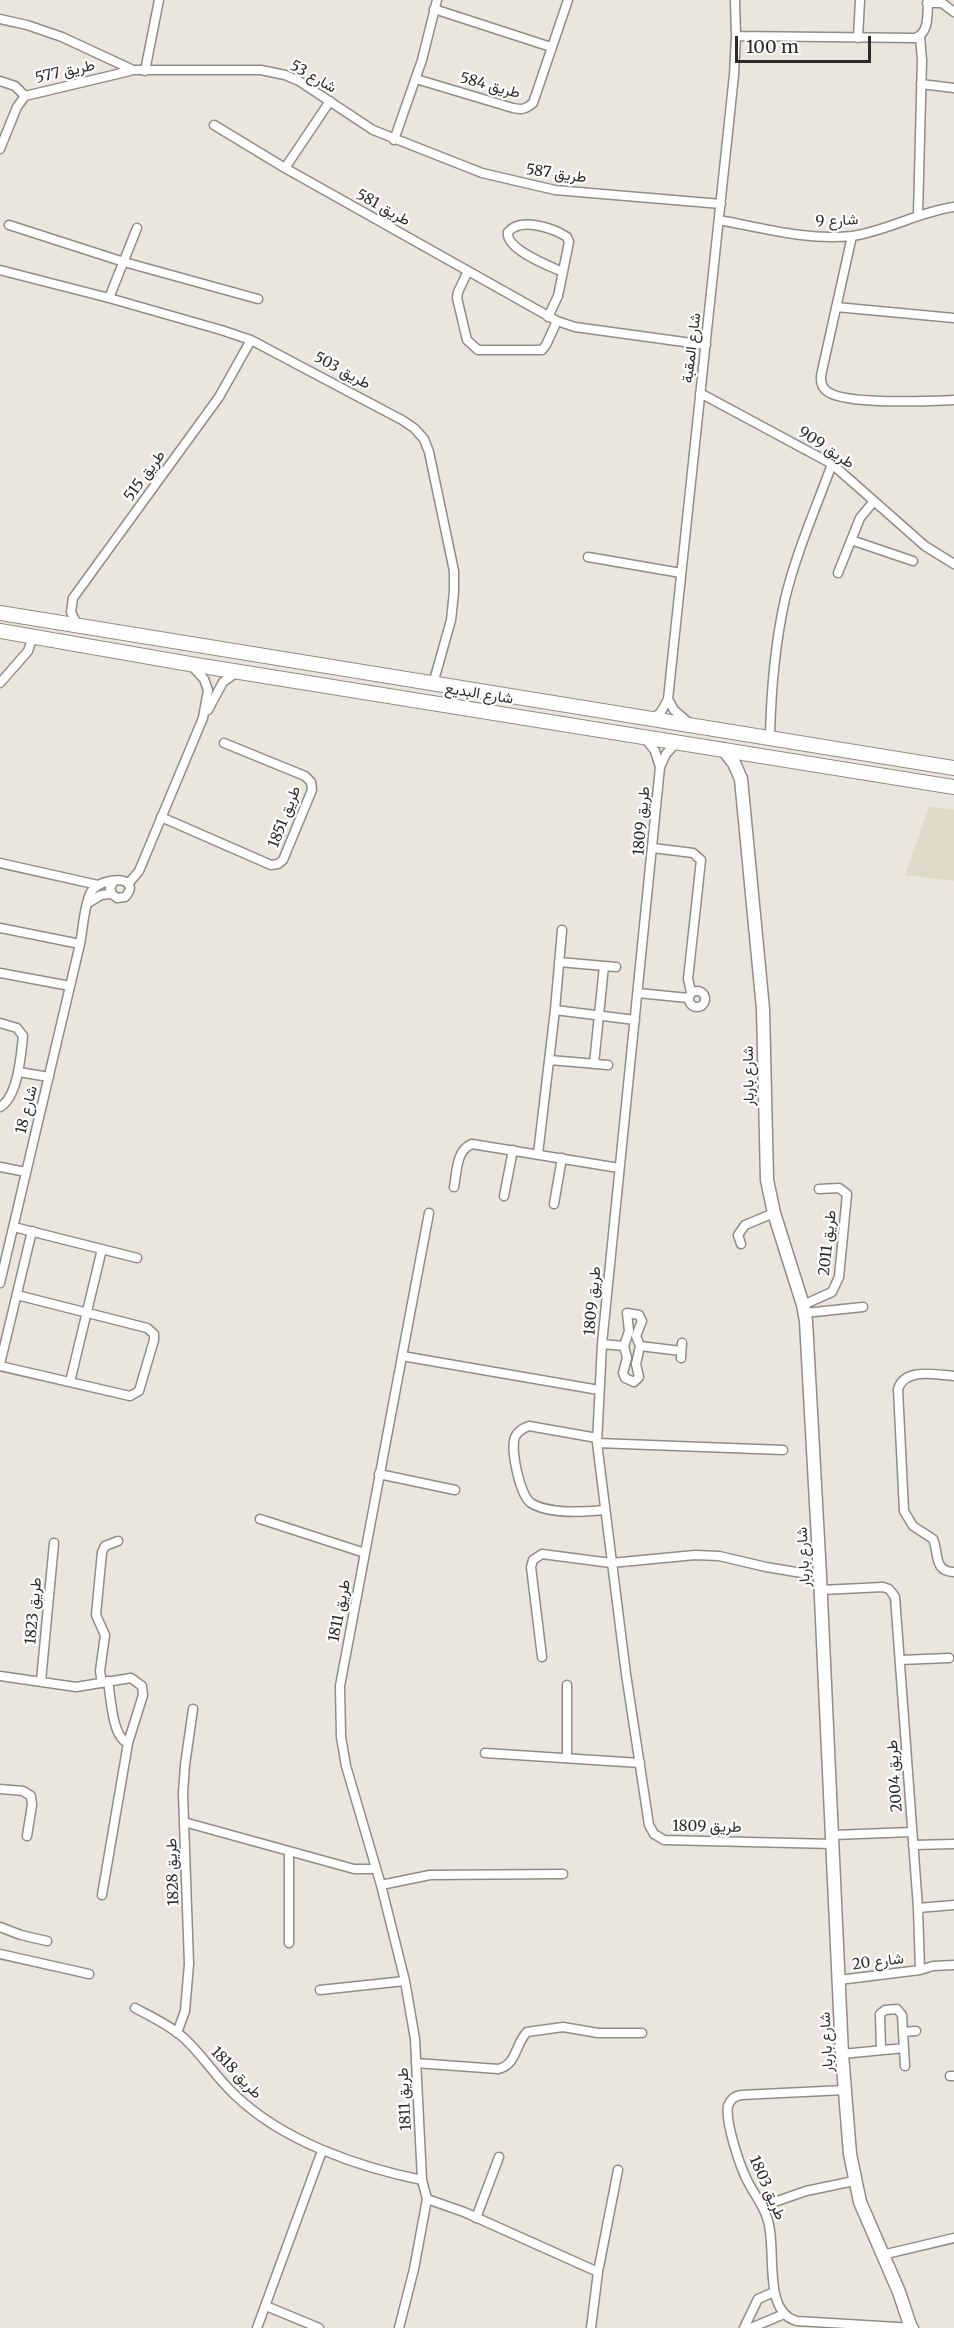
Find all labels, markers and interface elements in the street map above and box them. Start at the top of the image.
scale bar [738,24,874,62]
text: 100 m [746,35,799,58]
street label: طريق 577 [33,56,97,88]
street label: شارع 53 [287,57,339,97]
street label: طريق 584 [458,69,522,103]
street label: طريق 587 [525,161,587,187]
street label: طريق 581 [353,186,413,230]
street label: شارع 9 [815,211,859,231]
street label: شارع المقبة [679,312,705,384]
street label: طريق 503 [311,349,373,393]
street label: طريق 909 [795,423,857,473]
street label: طريق 515 [121,447,169,505]
street label: شارع البديع [443,680,515,708]
street label: طريق 1851 [265,784,305,850]
street label: طريق 1809 [630,786,654,856]
street label: شارع باربار [739,1046,759,1106]
street label: شارع 18 [12,1084,42,1136]
street label: طريق 2011 [816,1209,840,1277]
street label: طريق 1809 [581,1266,605,1336]
street label: شارع باربار [793,1526,815,1588]
street label: طريق 1823 [22,1577,46,1645]
street label: طريق 1811 [325,1578,355,1644]
street label: طريق 2004 [883,1739,907,1813]
street label: طريق 1809 [672,1817,742,1837]
street label: طريق 1828 [163,1838,183,1906]
street label: شارع 20 [851,1950,905,1974]
street label: شارع باربار [816,2011,838,2073]
street label: طريق 1818 [207,2043,265,2103]
street label: طريق 1811 [394,2067,416,2131]
street label: طريق 1803 [745,2153,789,2223]

